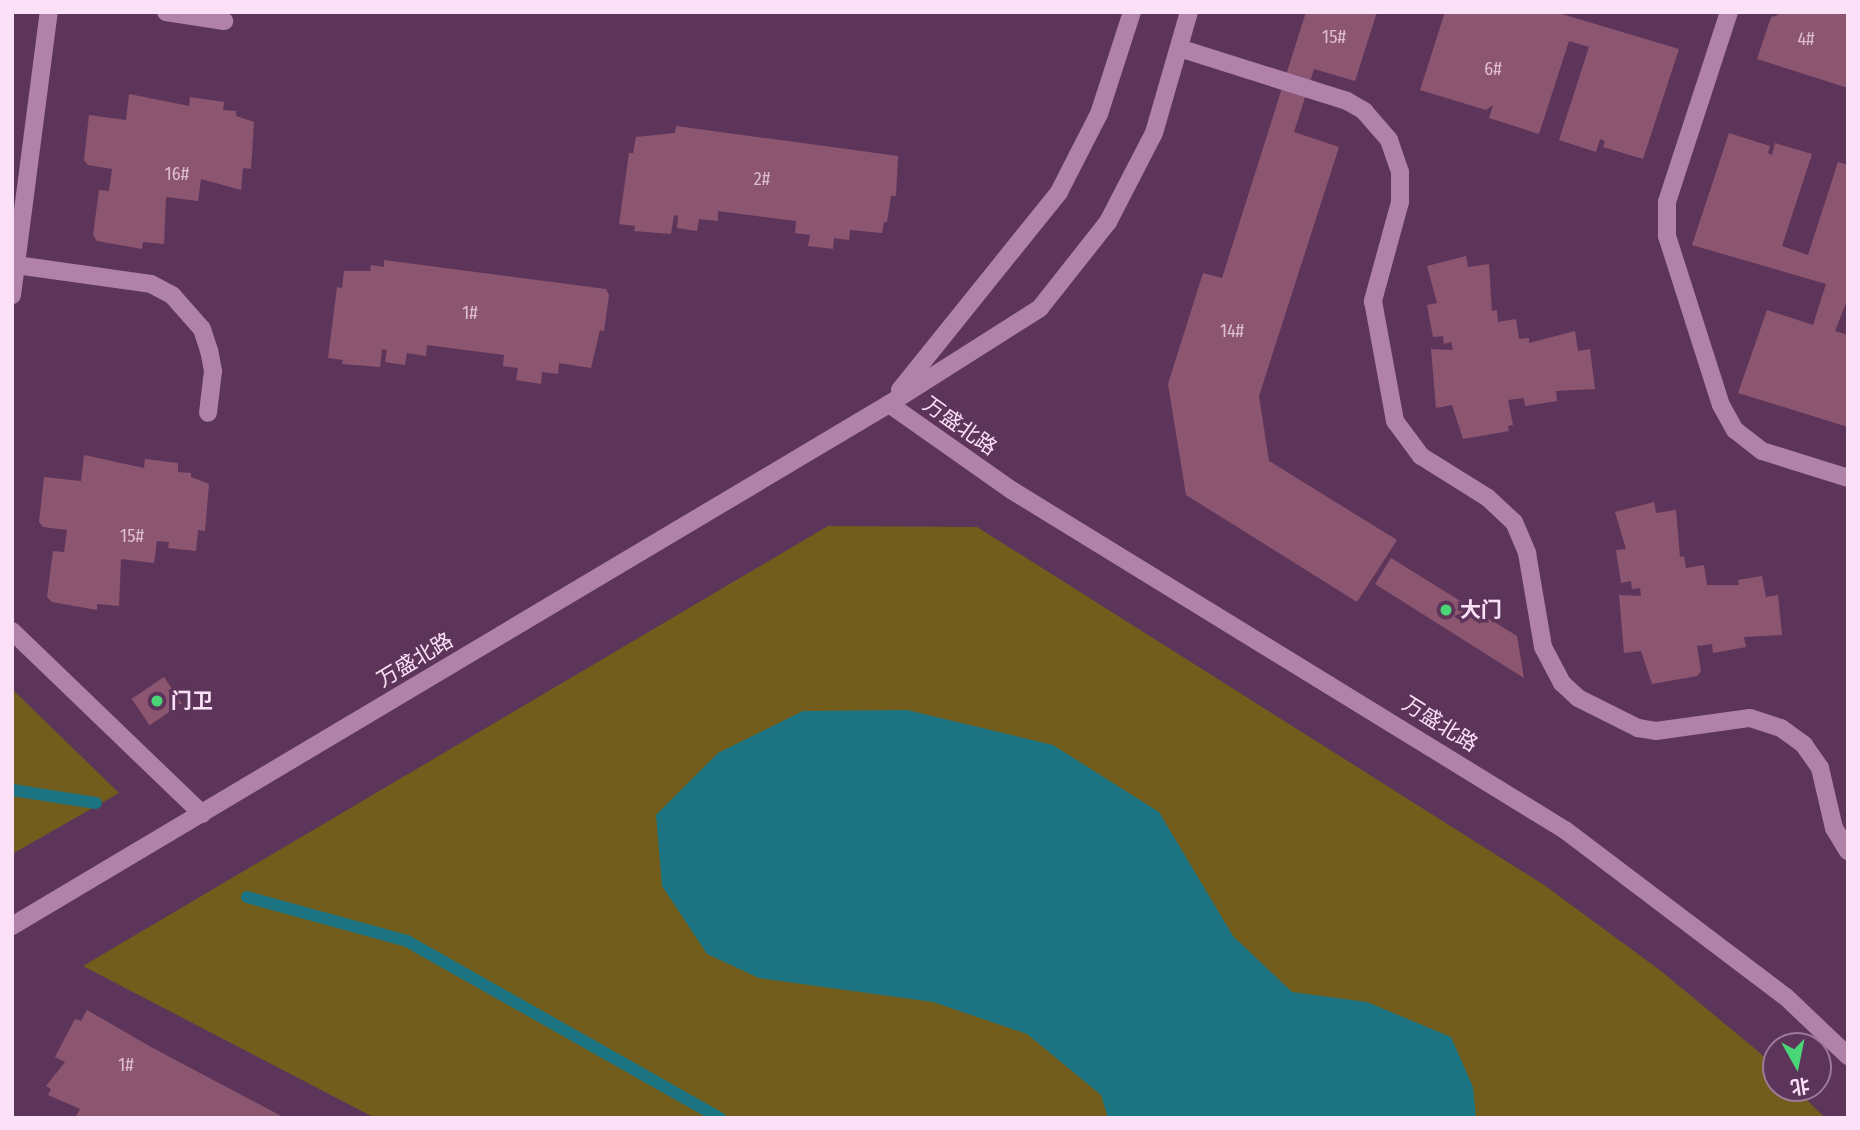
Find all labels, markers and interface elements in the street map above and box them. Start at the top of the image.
house number: 15# [1322,26,1346,48]
house number: 4# [1797,28,1815,50]
house number: 6# [1484,58,1502,80]
house number: 16# [165,163,189,185]
house number: 2# [754,168,770,190]
house number: 1# [462,302,478,324]
house number: 14# [1220,320,1244,342]
street label: 万盛北路 [918,392,1002,460]
house number: 15# [120,525,144,547]
place label: 大门 [1460,597,1502,623]
marker: 大门 [1438,602,1454,618]
street label: 万盛北路 [373,628,457,692]
place label: 门卫 [171,688,213,714]
street label: 万盛北路 [1398,691,1482,757]
marker: 门卫 [149,693,165,709]
north arrow [1762,1032,1832,1102]
house number: 1# [118,1054,134,1076]
text: 北 [1789,1073,1811,1099]

